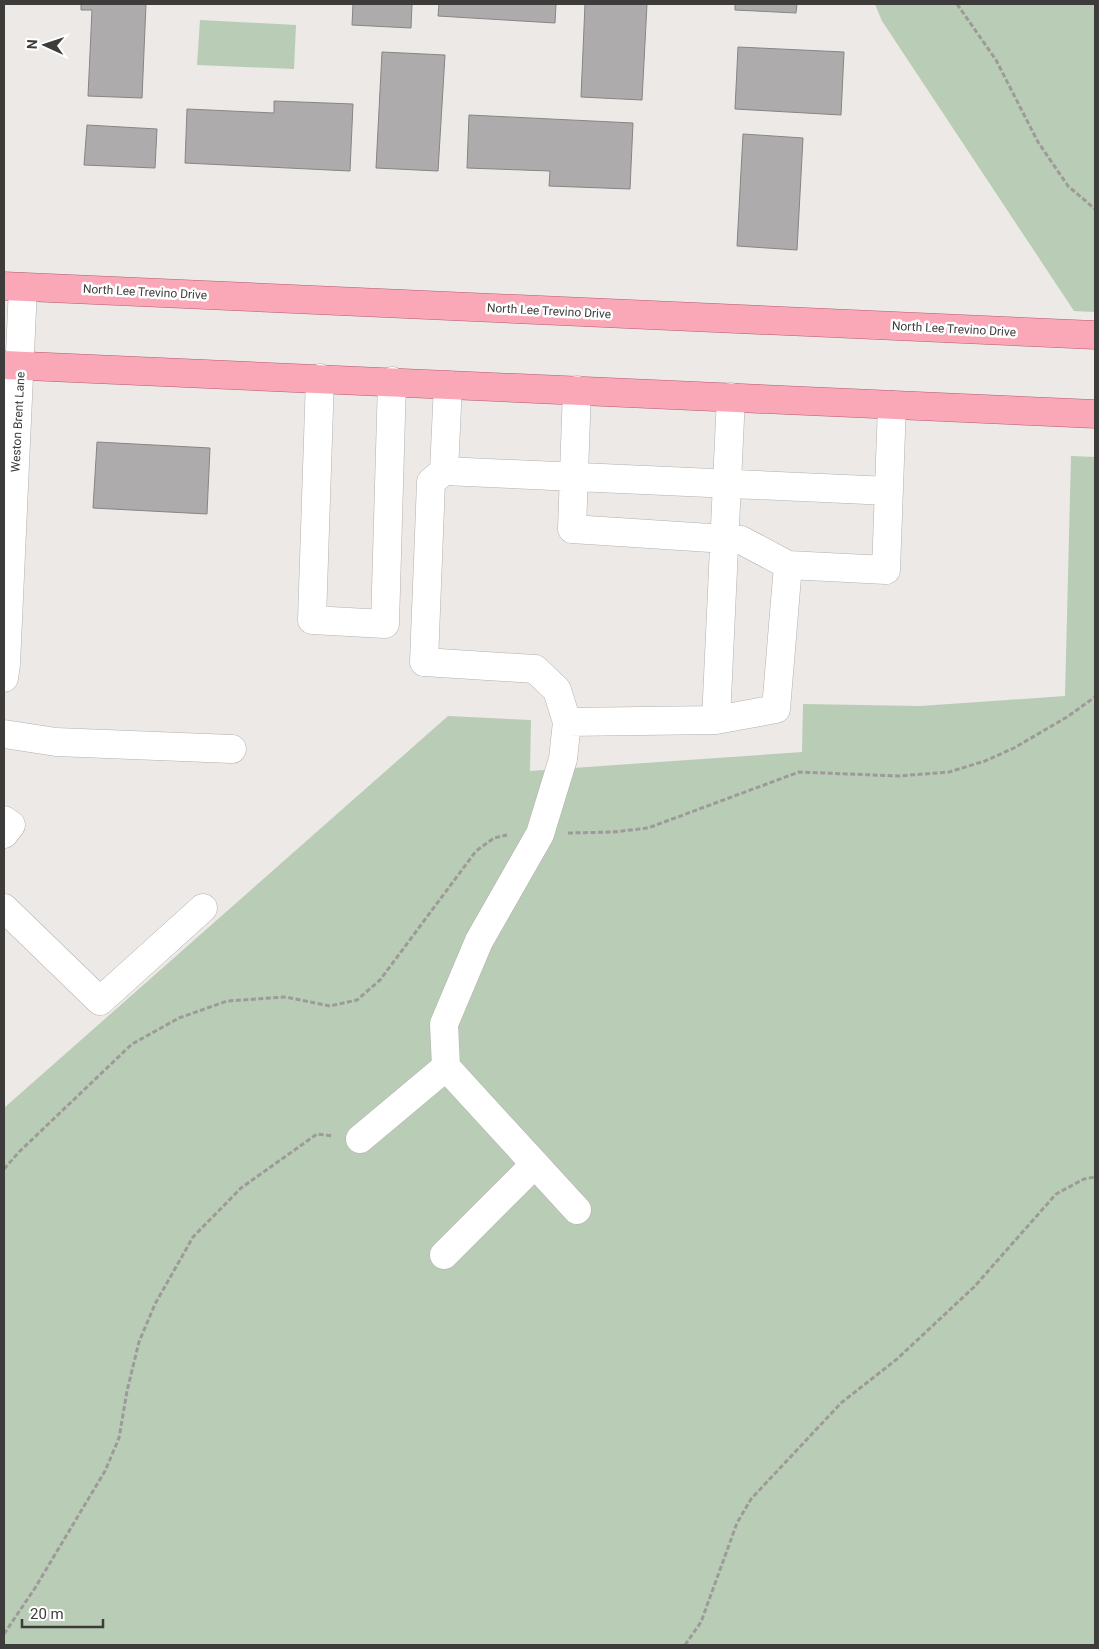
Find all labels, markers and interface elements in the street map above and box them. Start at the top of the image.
north arrow [20,20,70,70]
text: N [24,39,40,50]
street label: North Lee Trevino Drive [83,282,207,302]
street label: North Lee Trevino Drive [487,301,611,321]
street label: North Lee Trevino Drive [892,319,1016,339]
street label: Weston Brent Lane [8,371,28,473]
scale bar [22,1596,104,1628]
text: 20 m [30,1605,64,1623]

